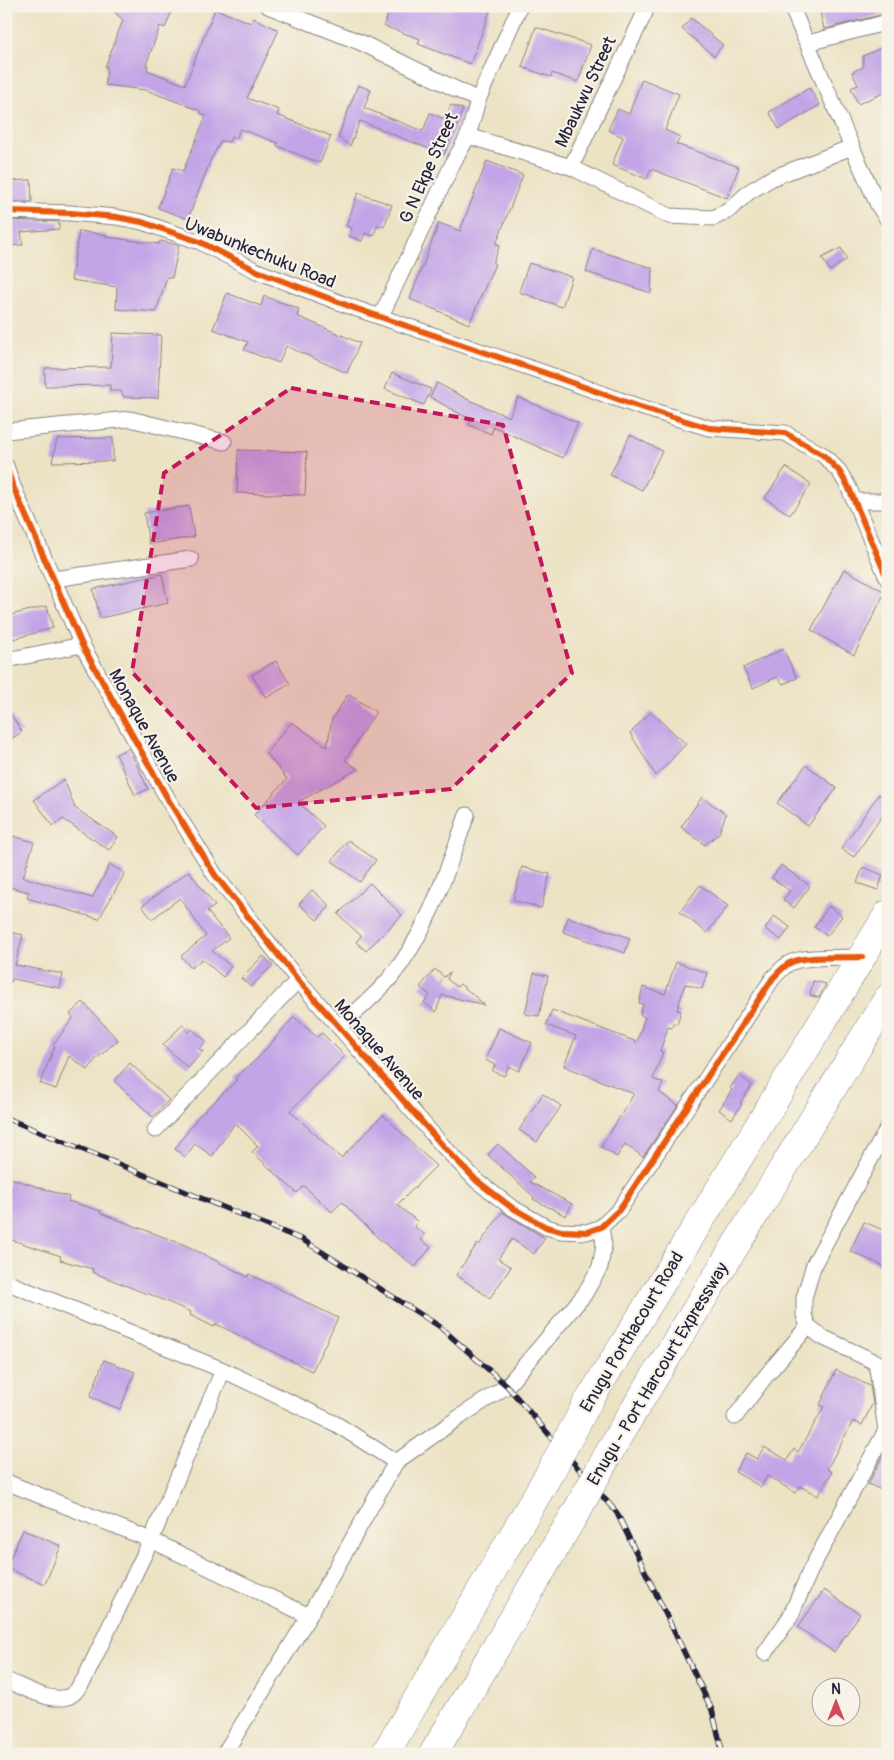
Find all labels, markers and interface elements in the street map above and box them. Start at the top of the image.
street label: Mbaukwu Street [550,32,622,151]
street label: G N Ekpe Street [394,108,464,227]
street label: Uwabunkechuku Road [181,212,339,294]
street label: Monaque Avenue [103,665,185,787]
street label: Monaque Avenue [329,995,429,1105]
street label: Enugu Porthacourt Road [575,1247,689,1417]
street label: Enugu - Port Harcourt Expressway [582,1258,734,1490]
north arrow [812,1678,862,1728]
text: N [831,1681,841,1698]

